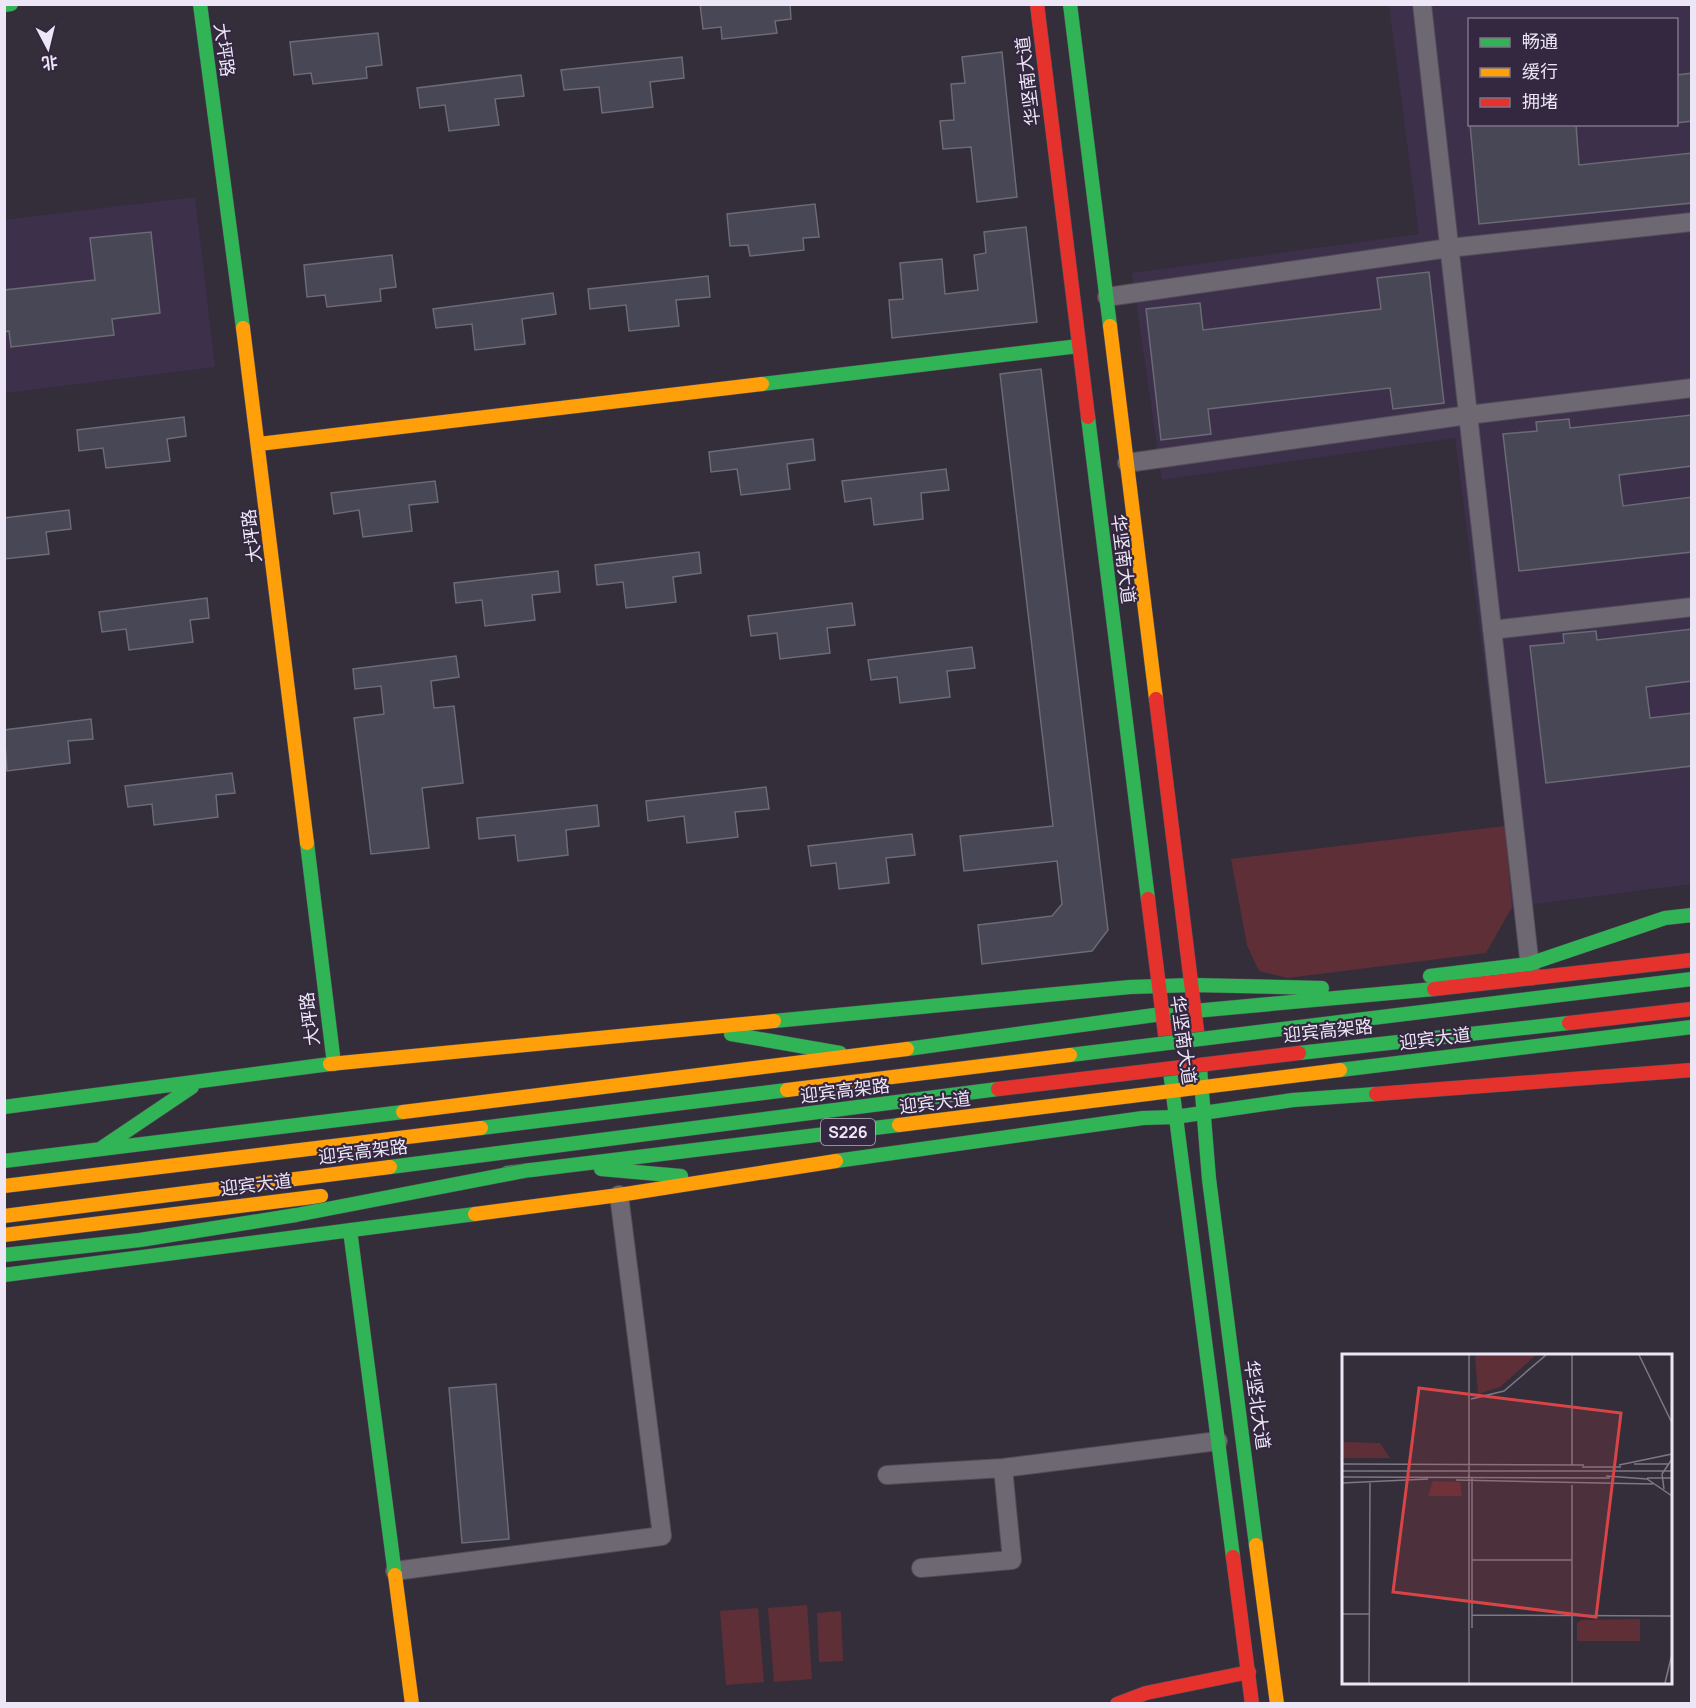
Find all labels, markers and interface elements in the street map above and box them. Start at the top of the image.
north arrow [18,18,78,78]
legend [1468,18,1678,126]
street label: 大坪路 [209,21,241,78]
text: 畅通 [1522,29,1558,53]
street label: 华坚南大道 [1010,35,1044,127]
text: 北 [41,51,59,75]
text: 缓行 [1522,59,1558,83]
text: 拥堵 [1522,89,1558,113]
street label: 大坪路 [236,508,266,564]
street label: 华坚南大道 [1107,513,1141,605]
street label: 大坪路 [294,991,324,1047]
street label: 华坚南大道 [1166,994,1202,1086]
street label: 迎宾高架路 [1282,1013,1374,1047]
street label: 迎宾大道 [1398,1022,1472,1054]
street label: 迎宾高架路 [799,1073,891,1107]
street label: 迎宾大道 [898,1086,972,1118]
road number: S226 [821,1119,875,1145]
street label: 迎宾高架路 [317,1134,409,1168]
street label: 迎宾大道 [219,1168,293,1200]
inset map [1342,1354,1672,1684]
street label: 华坚北大道 [1240,1359,1276,1451]

